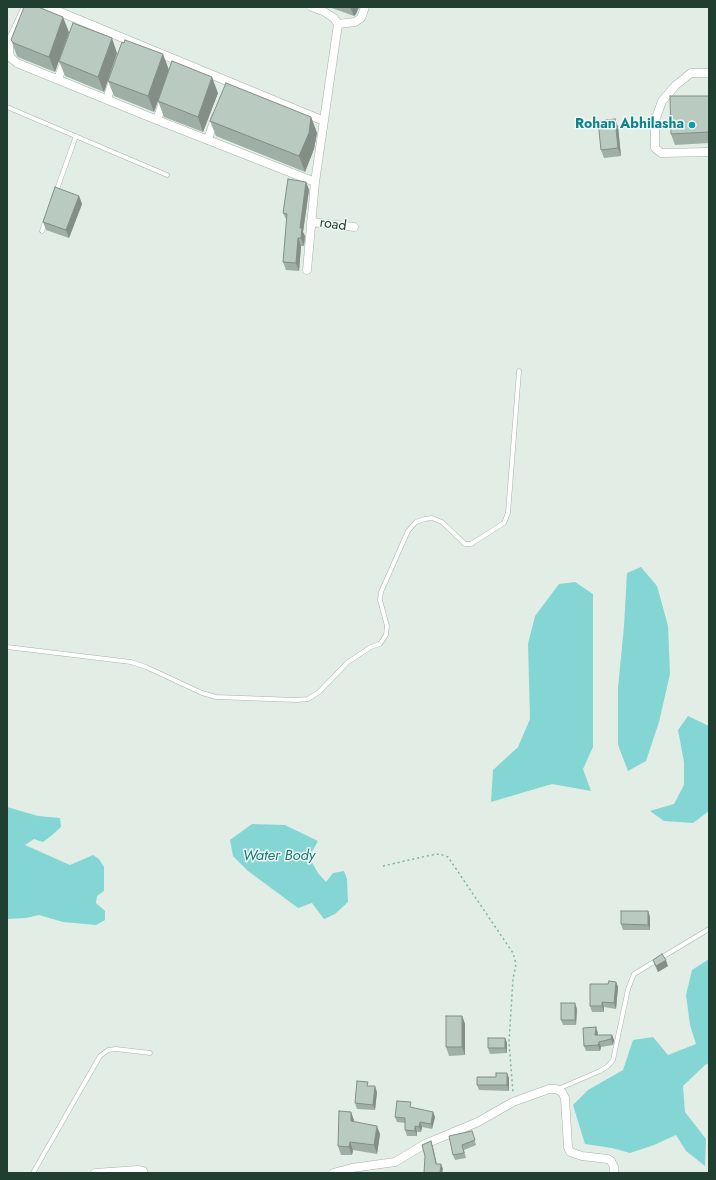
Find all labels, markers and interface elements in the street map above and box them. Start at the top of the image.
place label: Rohan Abhilasha [575,117,684,133]
marker: Rohan Abhilasha [687,120,697,130]
street label: road [318,215,348,235]
water label: Water Body [243,847,315,865]

